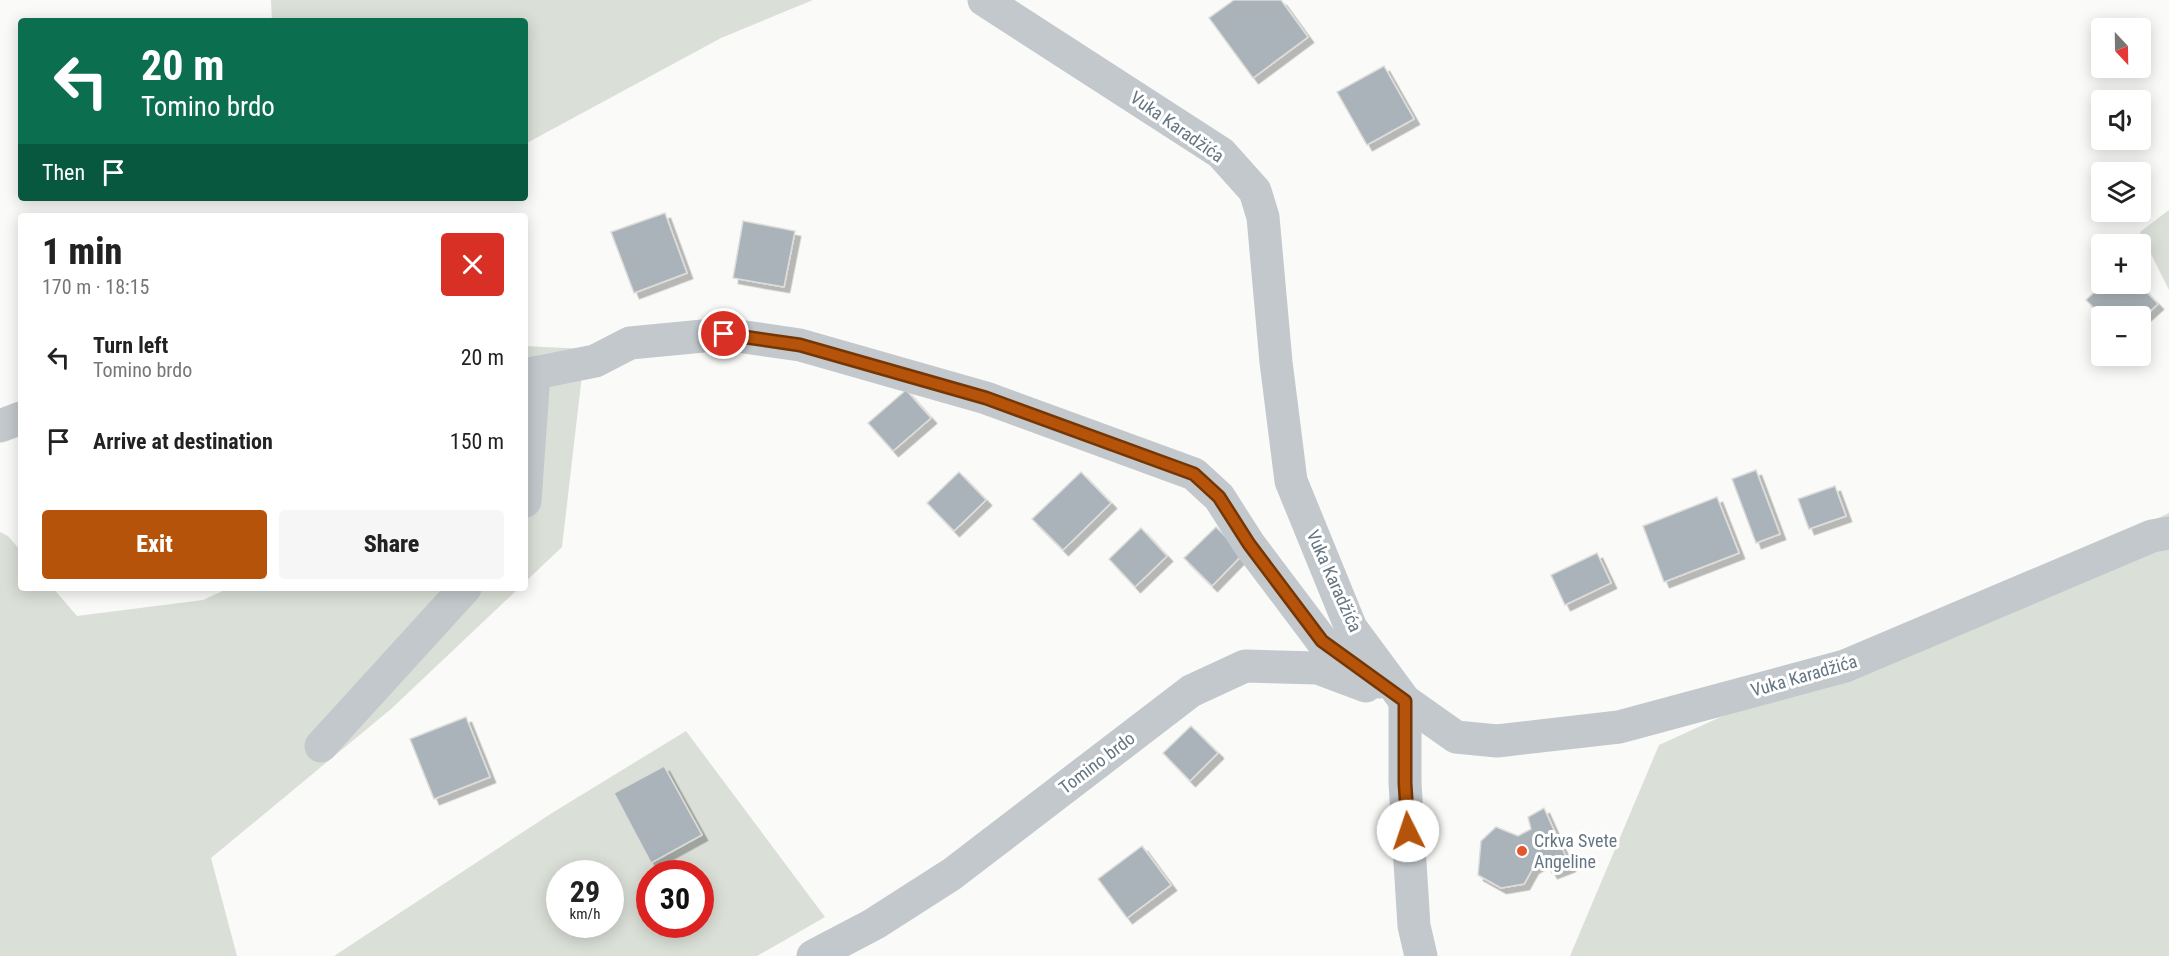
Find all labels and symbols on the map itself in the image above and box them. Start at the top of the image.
north arrow [2091,18,2151,78]
street label: Vuka Karadžića [1126,87,1228,167]
pin [698,308,749,359]
street label: Vuka Karadžića [1303,527,1366,635]
street label: Vuka Karadžića [1748,650,1859,701]
street label: Tomino brdo [1055,727,1139,798]
position arrow [1376,799,1440,863]
place label: Crkva Svete Angeline [1534,830,1617,872]
marker: Crkva Svete Angeline [1515,844,1529,858]
speed limit sign: 30 [636,860,714,938]

